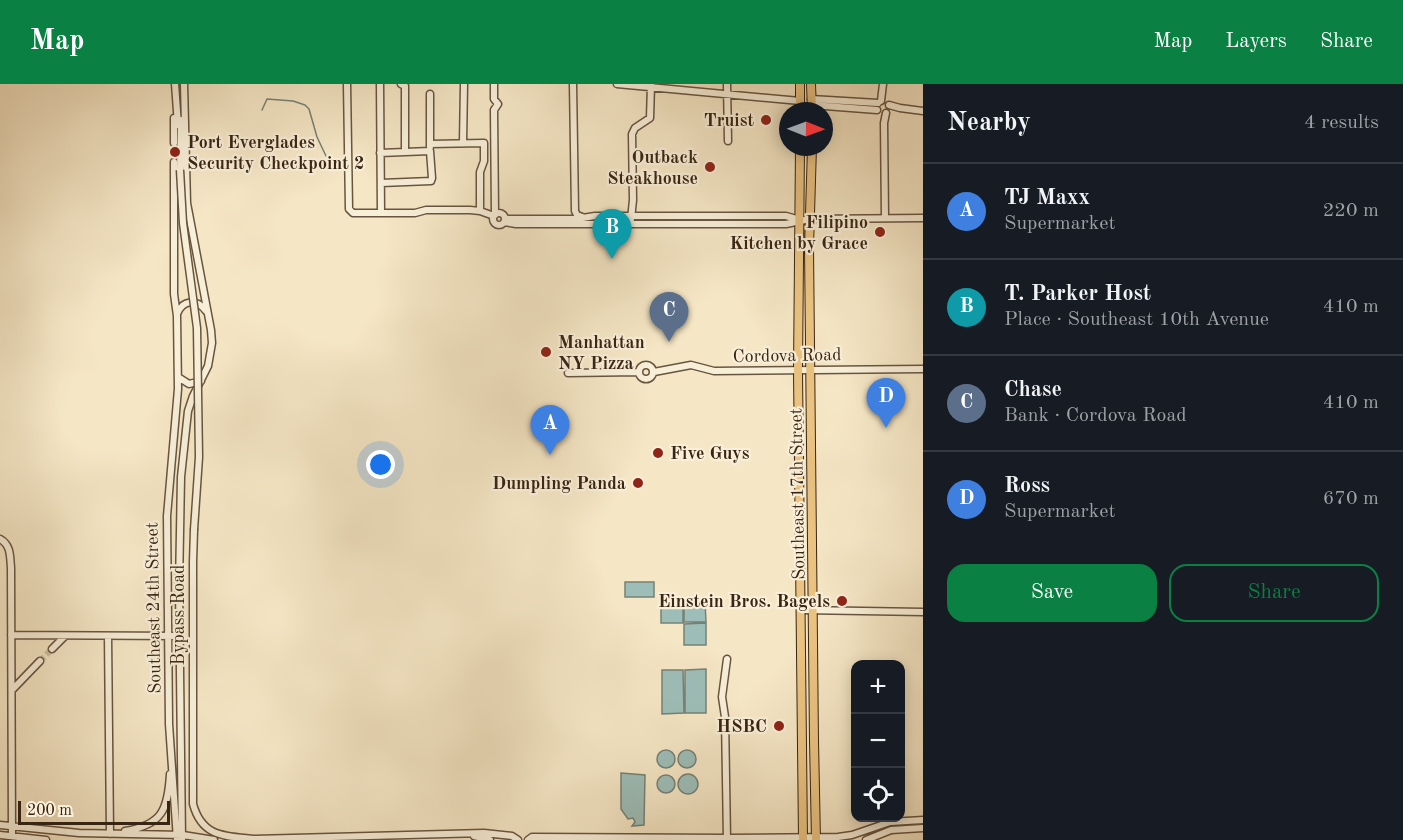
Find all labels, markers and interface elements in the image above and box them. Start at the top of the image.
text: Map [30,28,84,56]
text: Map [1153,31,1192,52]
text: Layers [1225,31,1287,52]
text: Share [1320,31,1373,52]
north arrow [779,102,833,156]
text: Nearby [947,110,1031,136]
place label: Truist [704,112,754,130]
marker: Truist [759,113,773,127]
text: 4 results [1304,113,1379,133]
place label: Port Everglades Security Checkpoint 2 [187,134,364,173]
marker: Port Everglades Security Checkpoint 2 [168,145,182,159]
place label: Outback Steakhouse [607,149,698,188]
marker: Outback Steakhouse [703,160,717,174]
text: TJ Maxx [1004,187,1090,209]
text: A [959,201,974,221]
text: 220 m [1323,201,1379,221]
pin: B [592,210,632,259]
place label: Filipino Kitchen by Grace [729,214,868,253]
text: Supermarket [1004,214,1115,234]
marker: Filipino Kitchen by Grace [873,225,887,239]
text: T. Parker Host [1004,283,1151,305]
pin: C [650,292,688,342]
text: B [959,297,974,317]
text: 410 m [1323,297,1379,317]
text: Place · Southeast 10th Avenue [1004,310,1269,330]
place label: Manhattan NY Pizza [558,334,645,373]
marker: Manhattan NY Pizza [539,345,553,359]
street label: Cordova Road [732,346,842,366]
pin: D [866,378,906,428]
text: Chase [1004,379,1062,401]
text: C [960,393,973,413]
text: 410 m [1323,393,1379,413]
pin: A [530,406,570,455]
text: Bank · Cordova Road [1004,406,1187,426]
street label: Southeast 17th Street [788,408,808,580]
place label: Five Guys [670,445,750,463]
marker: Five Guys [651,446,665,460]
your location [366,450,395,479]
place label: Dumpling Panda [492,475,626,493]
text: Ross [1004,475,1050,497]
marker: Dumpling Panda [631,476,645,490]
text: D [959,489,974,509]
text: 670 m [1323,489,1379,509]
text: Supermarket [1004,502,1115,522]
street label: Southeast 24th Street [144,522,164,694]
button: Save [947,564,1157,622]
button: Share [1169,564,1379,622]
street label: Bypass Road [170,565,188,665]
place label: Einstein Bros. Bagels [658,593,830,611]
marker: Einstein Bros. Bagels [835,594,849,608]
map controls [851,660,905,822]
button: + [851,660,905,714]
button: − [851,714,905,768]
place label: HSBC [716,718,767,736]
marker: HSBC [772,719,786,733]
button: locate [851,768,905,822]
scale bar [18,798,170,826]
text: 200 m [27,803,72,819]

